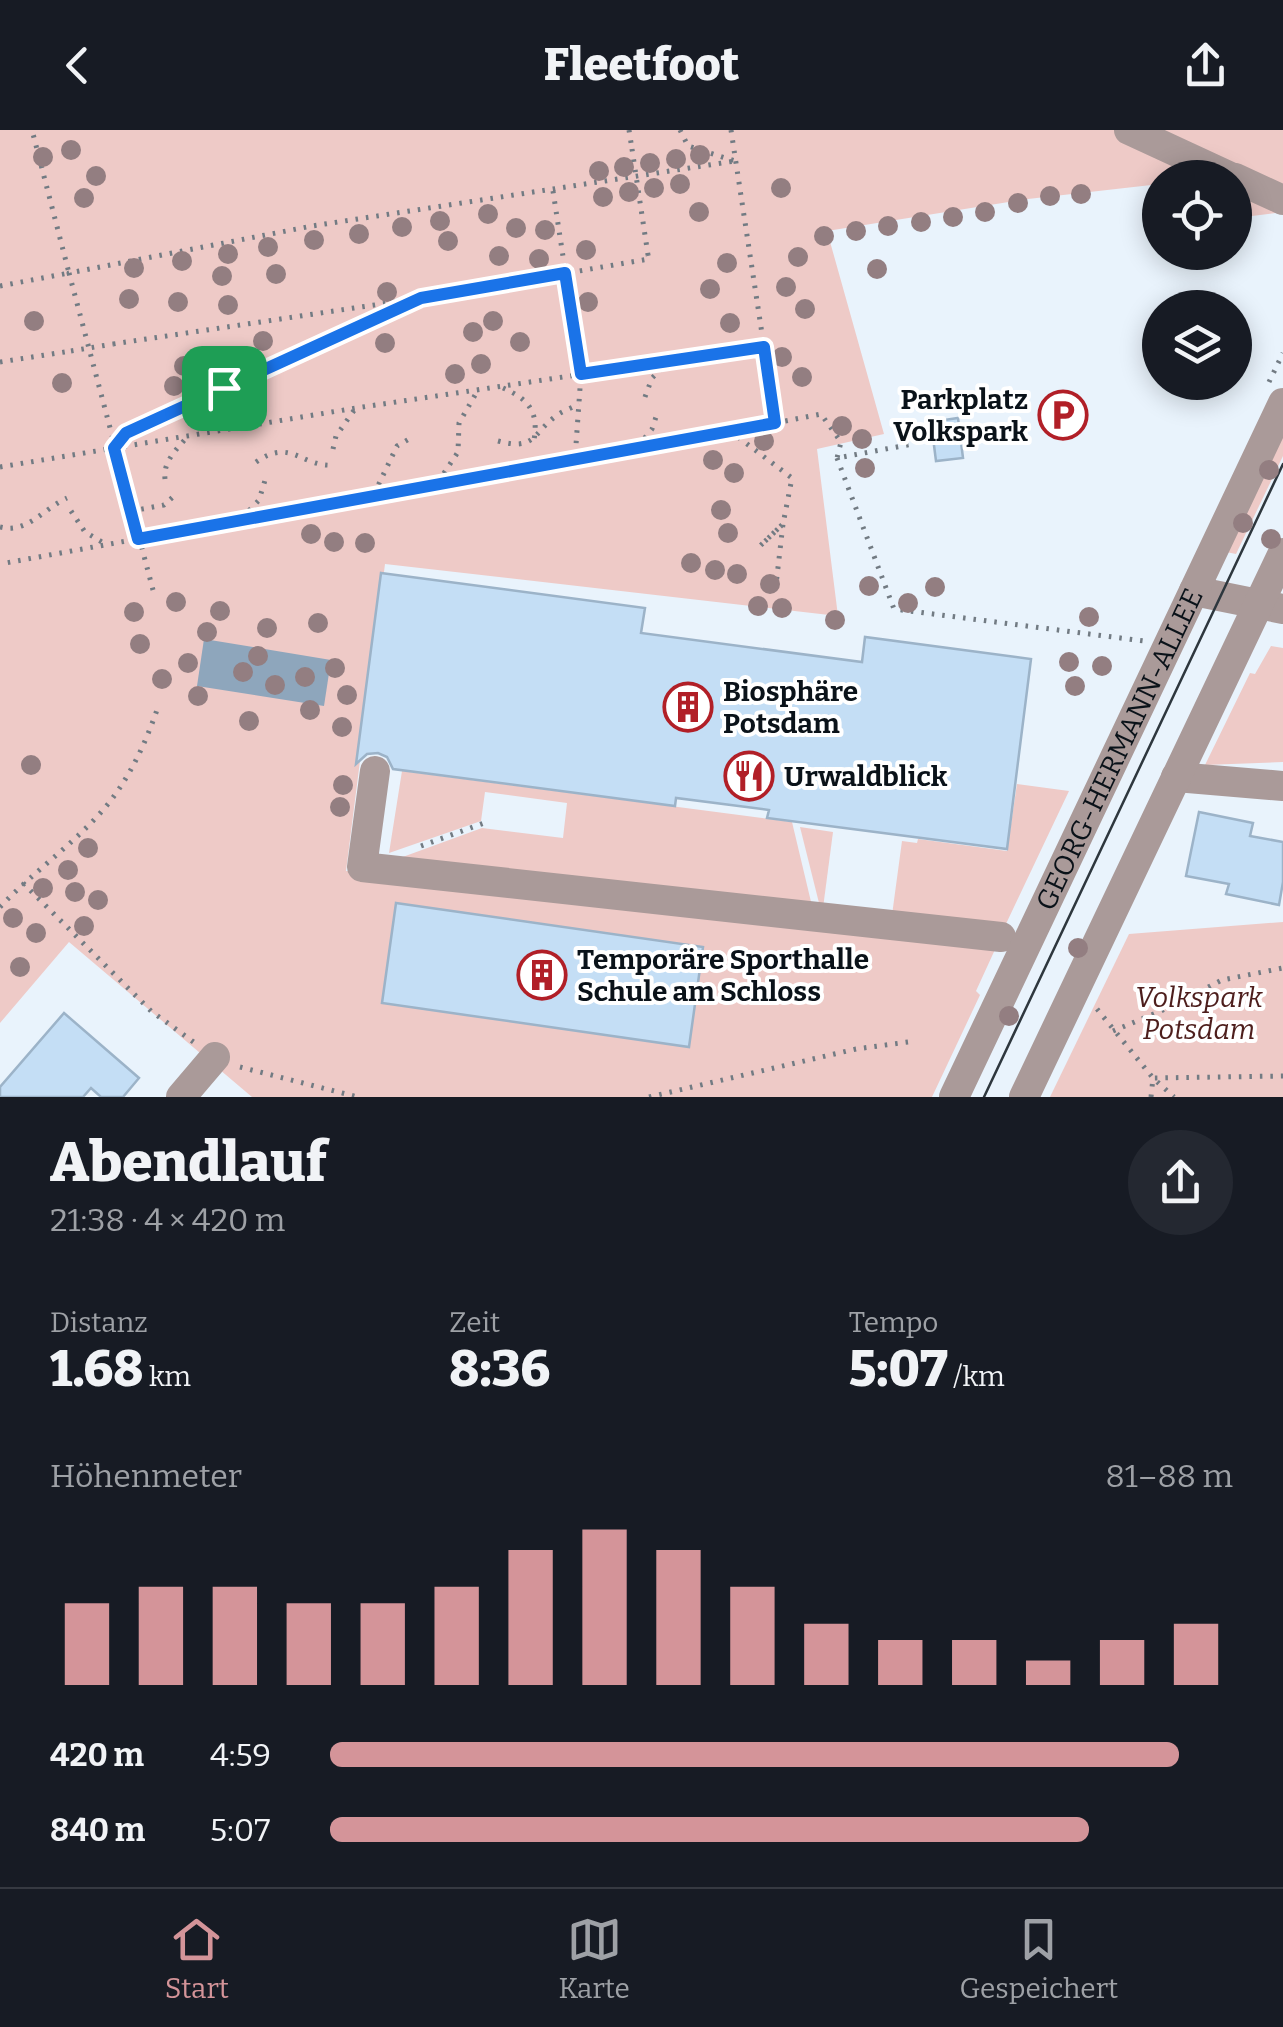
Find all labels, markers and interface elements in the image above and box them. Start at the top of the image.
icon: back [50,38,105,93]
text: Fleetfoot [544,38,739,92]
icon: share [1178,38,1233,93]
map controls [1142,160,1252,400]
button: locate [1142,160,1252,270]
button: layers [1142,290,1252,400]
pin [182,346,267,431]
icon: arrive [197,361,252,416]
place label: Parkplatz Volkspark [893,383,1028,448]
parking icon: Parkplatz Volkspark [1037,389,1089,441]
street label: GEORG-HERMANN-ALLEE [1029,583,1210,916]
place label: Biosphäre Potsdam [723,675,858,740]
building icon: Biosphäre Potsdam [662,681,714,733]
restaurant icon: Urwaldblick [723,750,775,802]
place label: Urwaldblick [784,760,948,793]
place label: Temporäre Sporthalle Schule am Schloss [577,943,869,1008]
building icon: Temporäre Sporthalle Schule am Schloss [516,949,568,1001]
park label: Volkspark Potsdam [1135,981,1264,1046]
text: Abendlauf [50,1130,327,1196]
button: share [1128,1130,1233,1235]
text: 21:38 · 4 × 420 m [50,1201,285,1239]
text: Distanz [50,1306,148,1339]
text: Zeit [449,1306,500,1339]
text: Tempo [849,1306,938,1339]
text: 1.68 [50,1339,143,1399]
text: 8:36 [449,1339,550,1399]
text: 5:07 [849,1339,948,1399]
text: km [143,1360,191,1393]
text: /km [948,1360,1005,1393]
text: Höhenmeter [50,1457,242,1495]
text: 81–88 m [1106,1457,1233,1495]
text: 420 m [50,1736,144,1774]
text: 4:59 [210,1736,271,1774]
text: 840 m [50,1811,145,1849]
text: 5:07 [210,1811,270,1849]
tab: Start [165,1912,229,2005]
tab: Karte [558,1912,630,2005]
tab: Gespeichert [959,1912,1118,2005]

